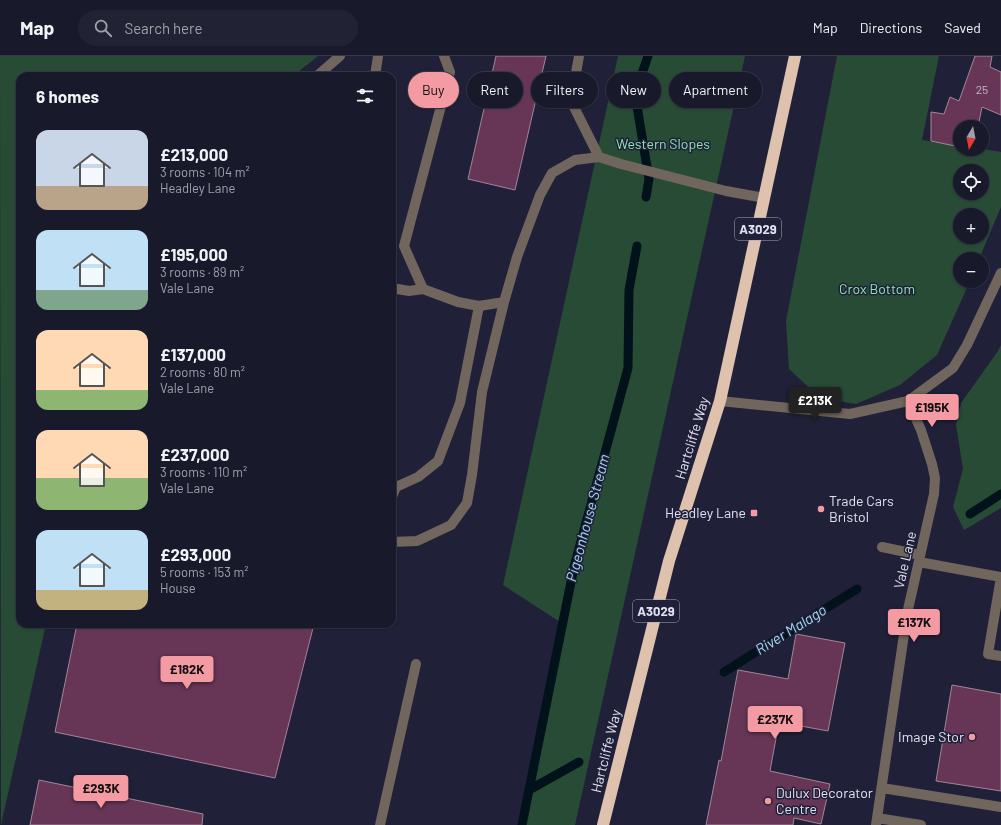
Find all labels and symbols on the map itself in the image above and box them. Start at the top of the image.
house number: 25 [976,82,988,96]
north arrow [953,120,989,156]
park label: Western Slopes [616,135,710,152]
road number: A3029 [735,218,781,240]
park label: Crox Bottom [839,280,915,297]
pin: £213K [787,387,843,421]
street label: Hartcliffe Way [671,394,712,481]
pin: £195K [904,394,960,428]
water label: Pigeonhouse Stream [561,452,613,584]
place label: Trade Cars Bristol [829,492,894,525]
place label: Headley Lane [665,504,746,521]
marker: Trade Cars Bristol [816,504,826,514]
marker: Headley Lane [749,508,759,518]
street label: Vale Lane [890,530,919,590]
road number: A3029 [633,600,679,622]
water label: River Malago [752,600,829,658]
pin: £137K [886,609,942,643]
pin: £182K [159,656,215,690]
pin: £237K [747,706,803,740]
street label: Hartcliffe Way [587,707,624,794]
place label: Image Stor [898,728,964,745]
marker: Image Stor [967,732,977,742]
pin: £293K [73,775,129,809]
place label: Dulux Decorator Centre [776,784,873,817]
marker: Dulux Decorator Centre [763,796,773,806]

